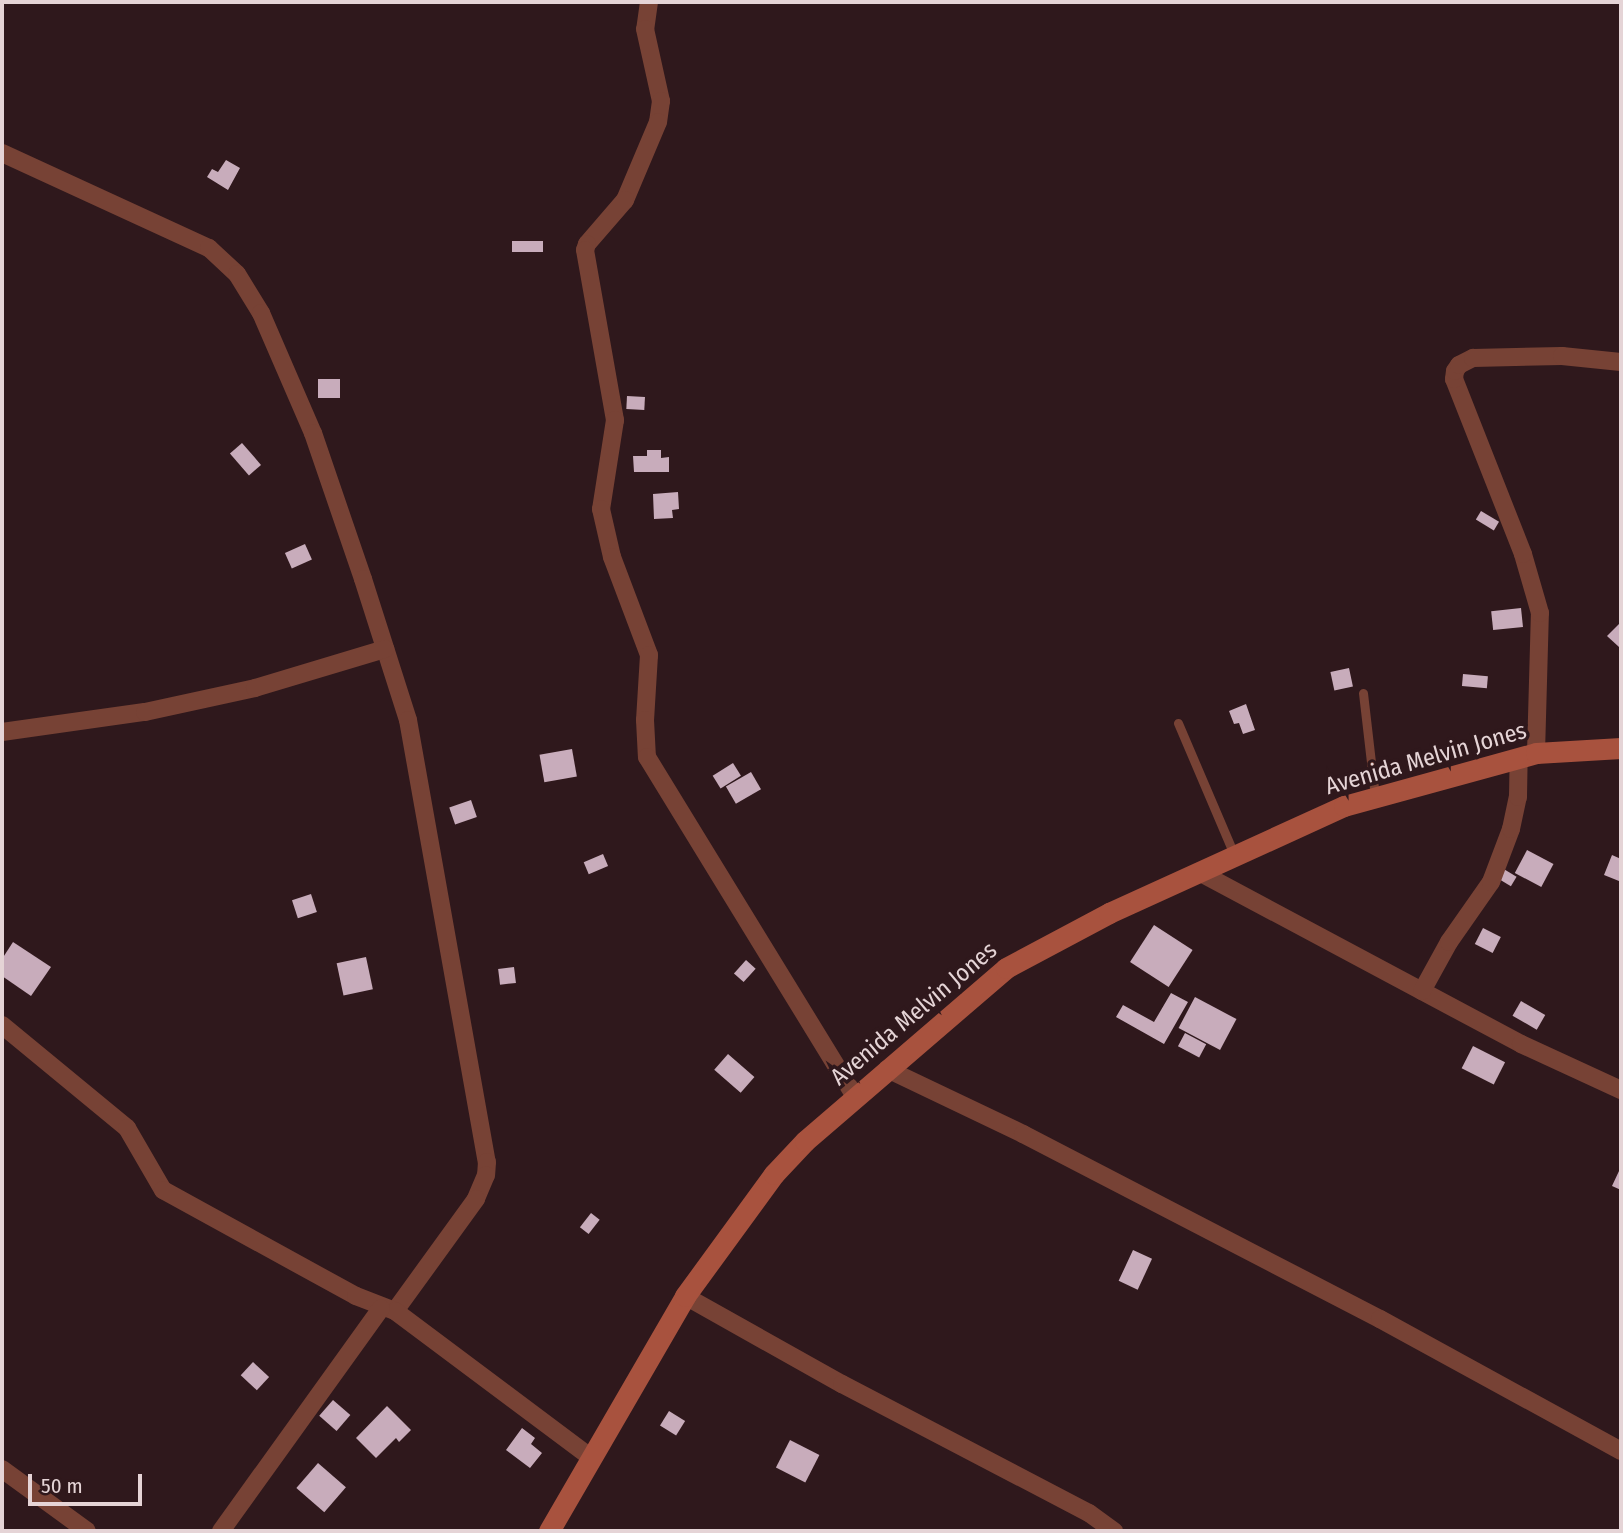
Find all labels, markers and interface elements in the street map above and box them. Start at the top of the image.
street label: Avenida Melvin Jones [1322,716,1530,802]
street label: Avenida Melvin Jones [825,936,1003,1092]
scale bar [32,1460,145,1504]
text: 50 m [41,1473,83,1499]

